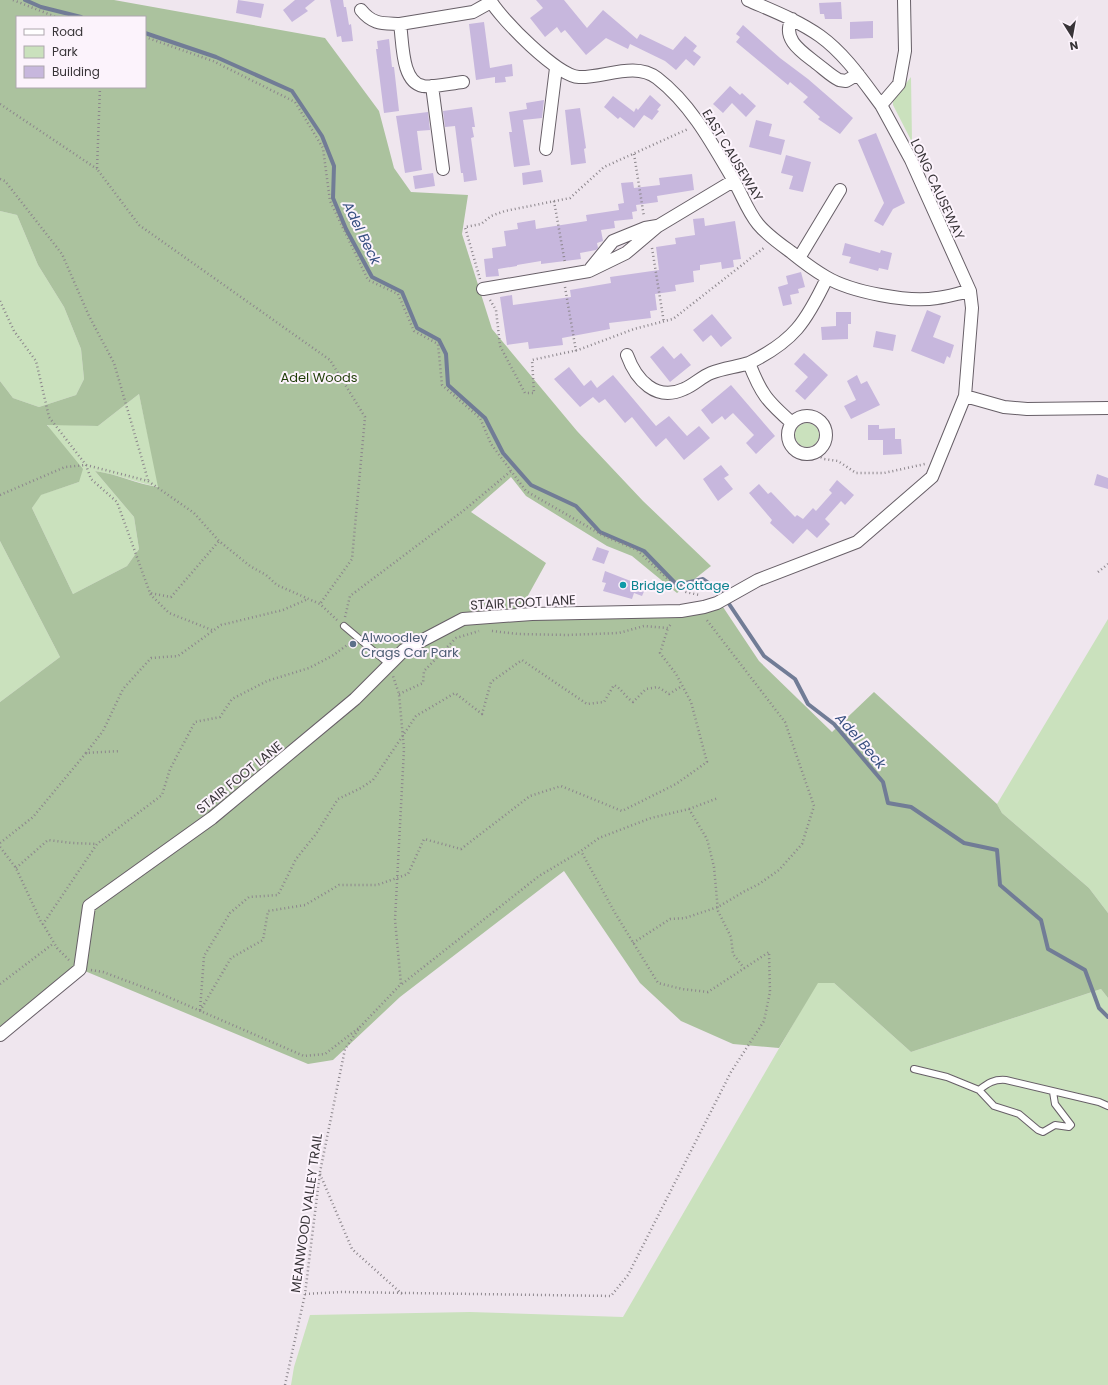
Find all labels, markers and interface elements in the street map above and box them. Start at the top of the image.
legend [16,16,146,88]
north arrow [1052,16,1092,56]
text: Road [52,23,83,40]
text: N [1068,37,1079,54]
text: Park [52,43,79,60]
text: Building [52,63,100,80]
street label: EAST CAUSEWAY [698,106,768,205]
street label: LONG CAUSEWAY [906,136,969,243]
water label: Adel Beck [338,197,386,269]
park label: Adel Woods [280,368,358,387]
place label: Bridge Cottage [631,576,730,595]
marker: Bridge Cottage [618,580,628,590]
street label: STAIR FOOT LANE [470,590,576,615]
place label: Alwoodley Crags Car Park [361,628,459,662]
marker: Alwoodley Crags Car Park [348,639,358,649]
water label: Adel Beck [830,708,891,774]
street label: STAIR FOOT LANE [192,737,286,818]
street label: MEANWOOD VALLEY TRAIL [286,1132,327,1294]

